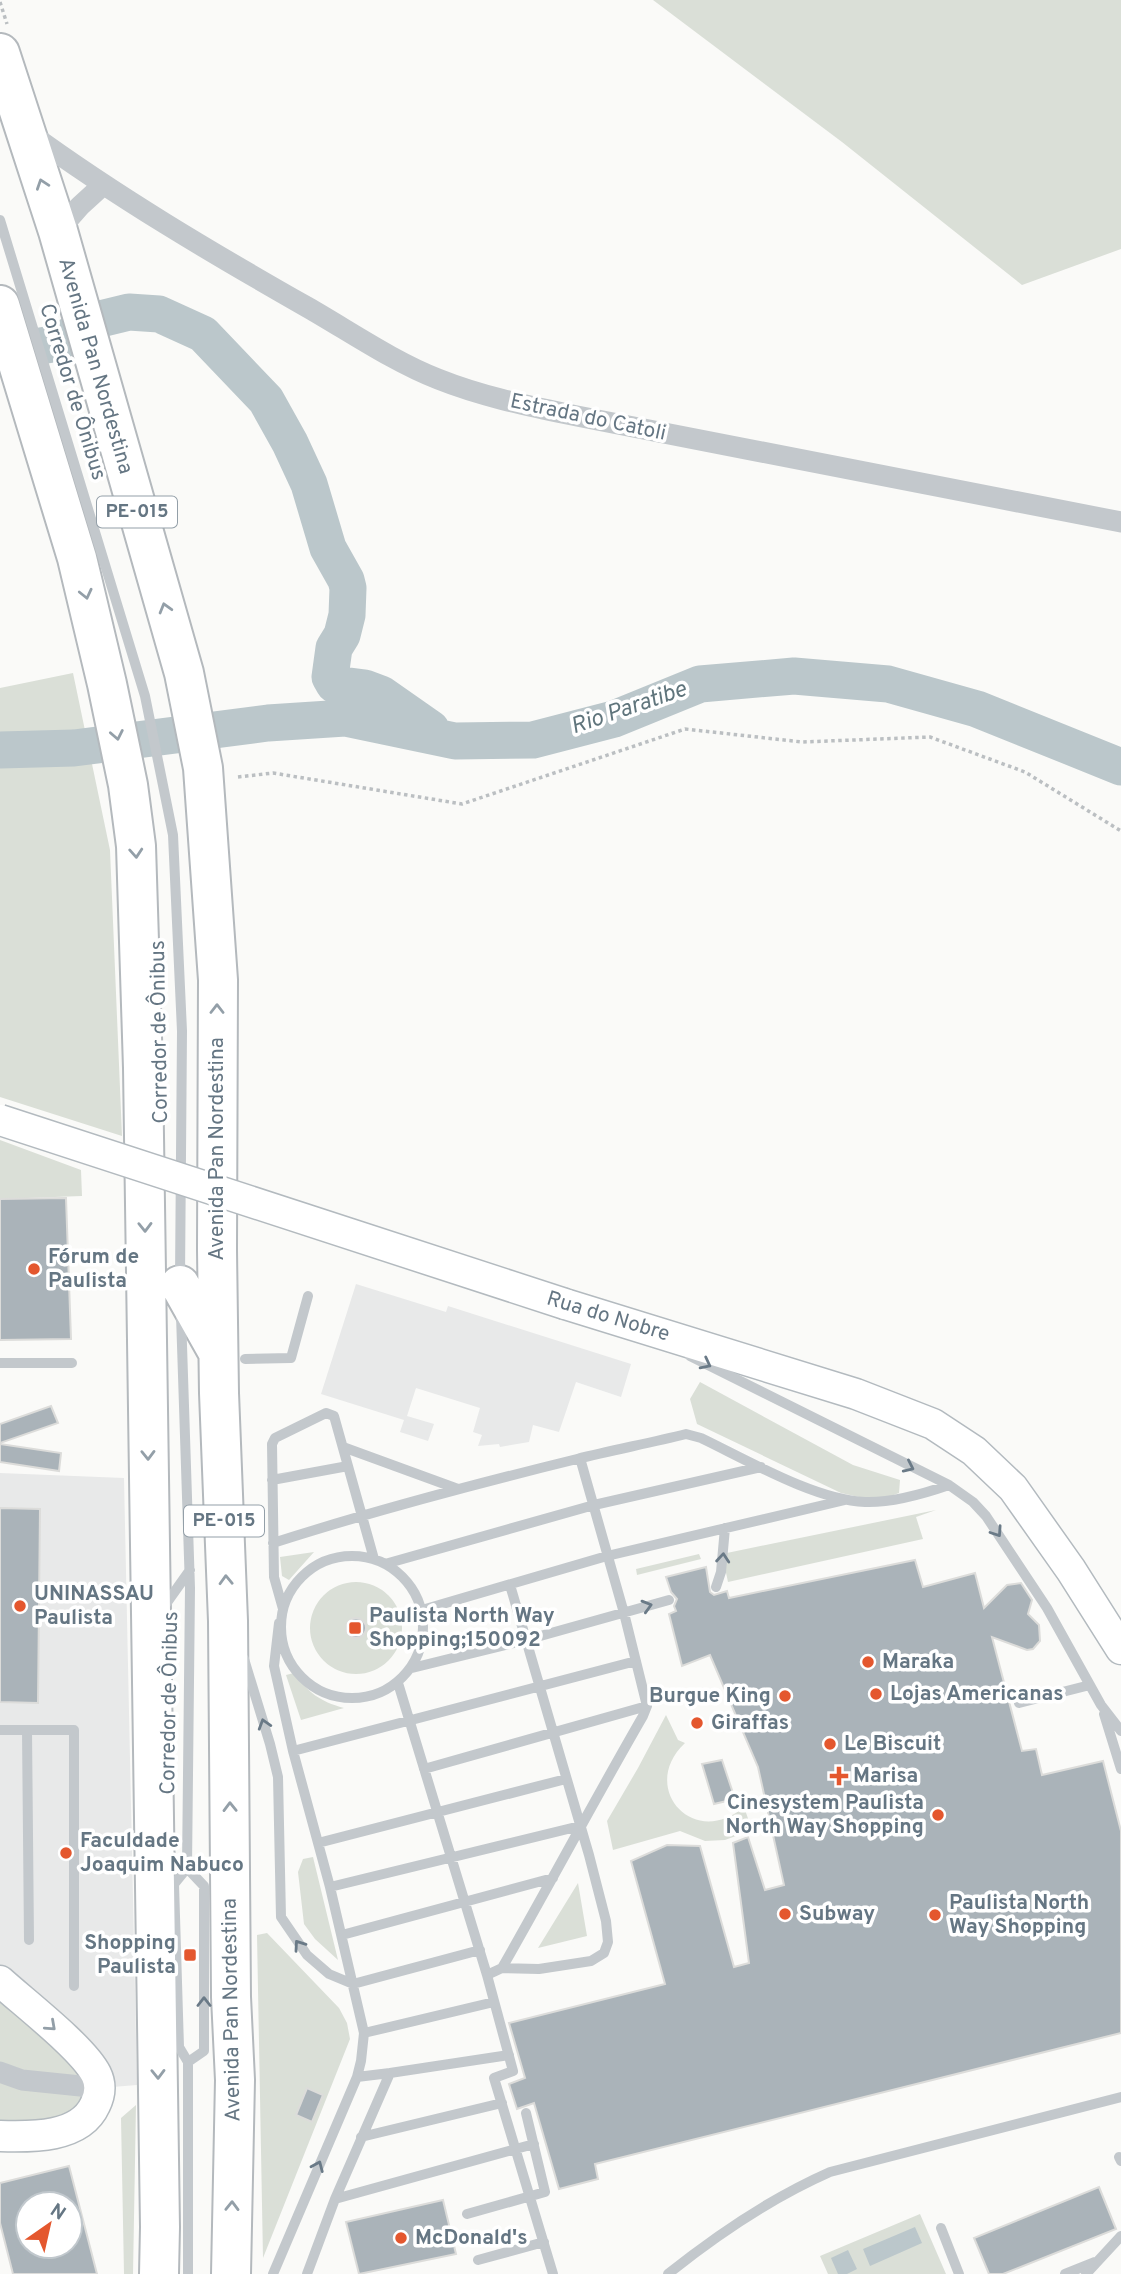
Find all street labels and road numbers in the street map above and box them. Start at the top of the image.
street label: Avenida Pan Nordestina [51,255,139,477]
street label: Corredor de Ônibus [32,300,113,484]
street label: Estrada do Catoli [507,388,669,448]
road number: PE-015 [97,496,177,527]
street label: Corredor de Ônibus [144,940,175,1124]
street label: Avenida Pan Nordestina [204,1037,231,1261]
street label: Rua do Nobre [543,1285,673,1349]
road number: PE-015 [184,1506,264,1536]
street label: Corredor de Ônibus [154,1611,185,1795]
street label: Avenida Pan Nordestina [217,1898,247,2122]

